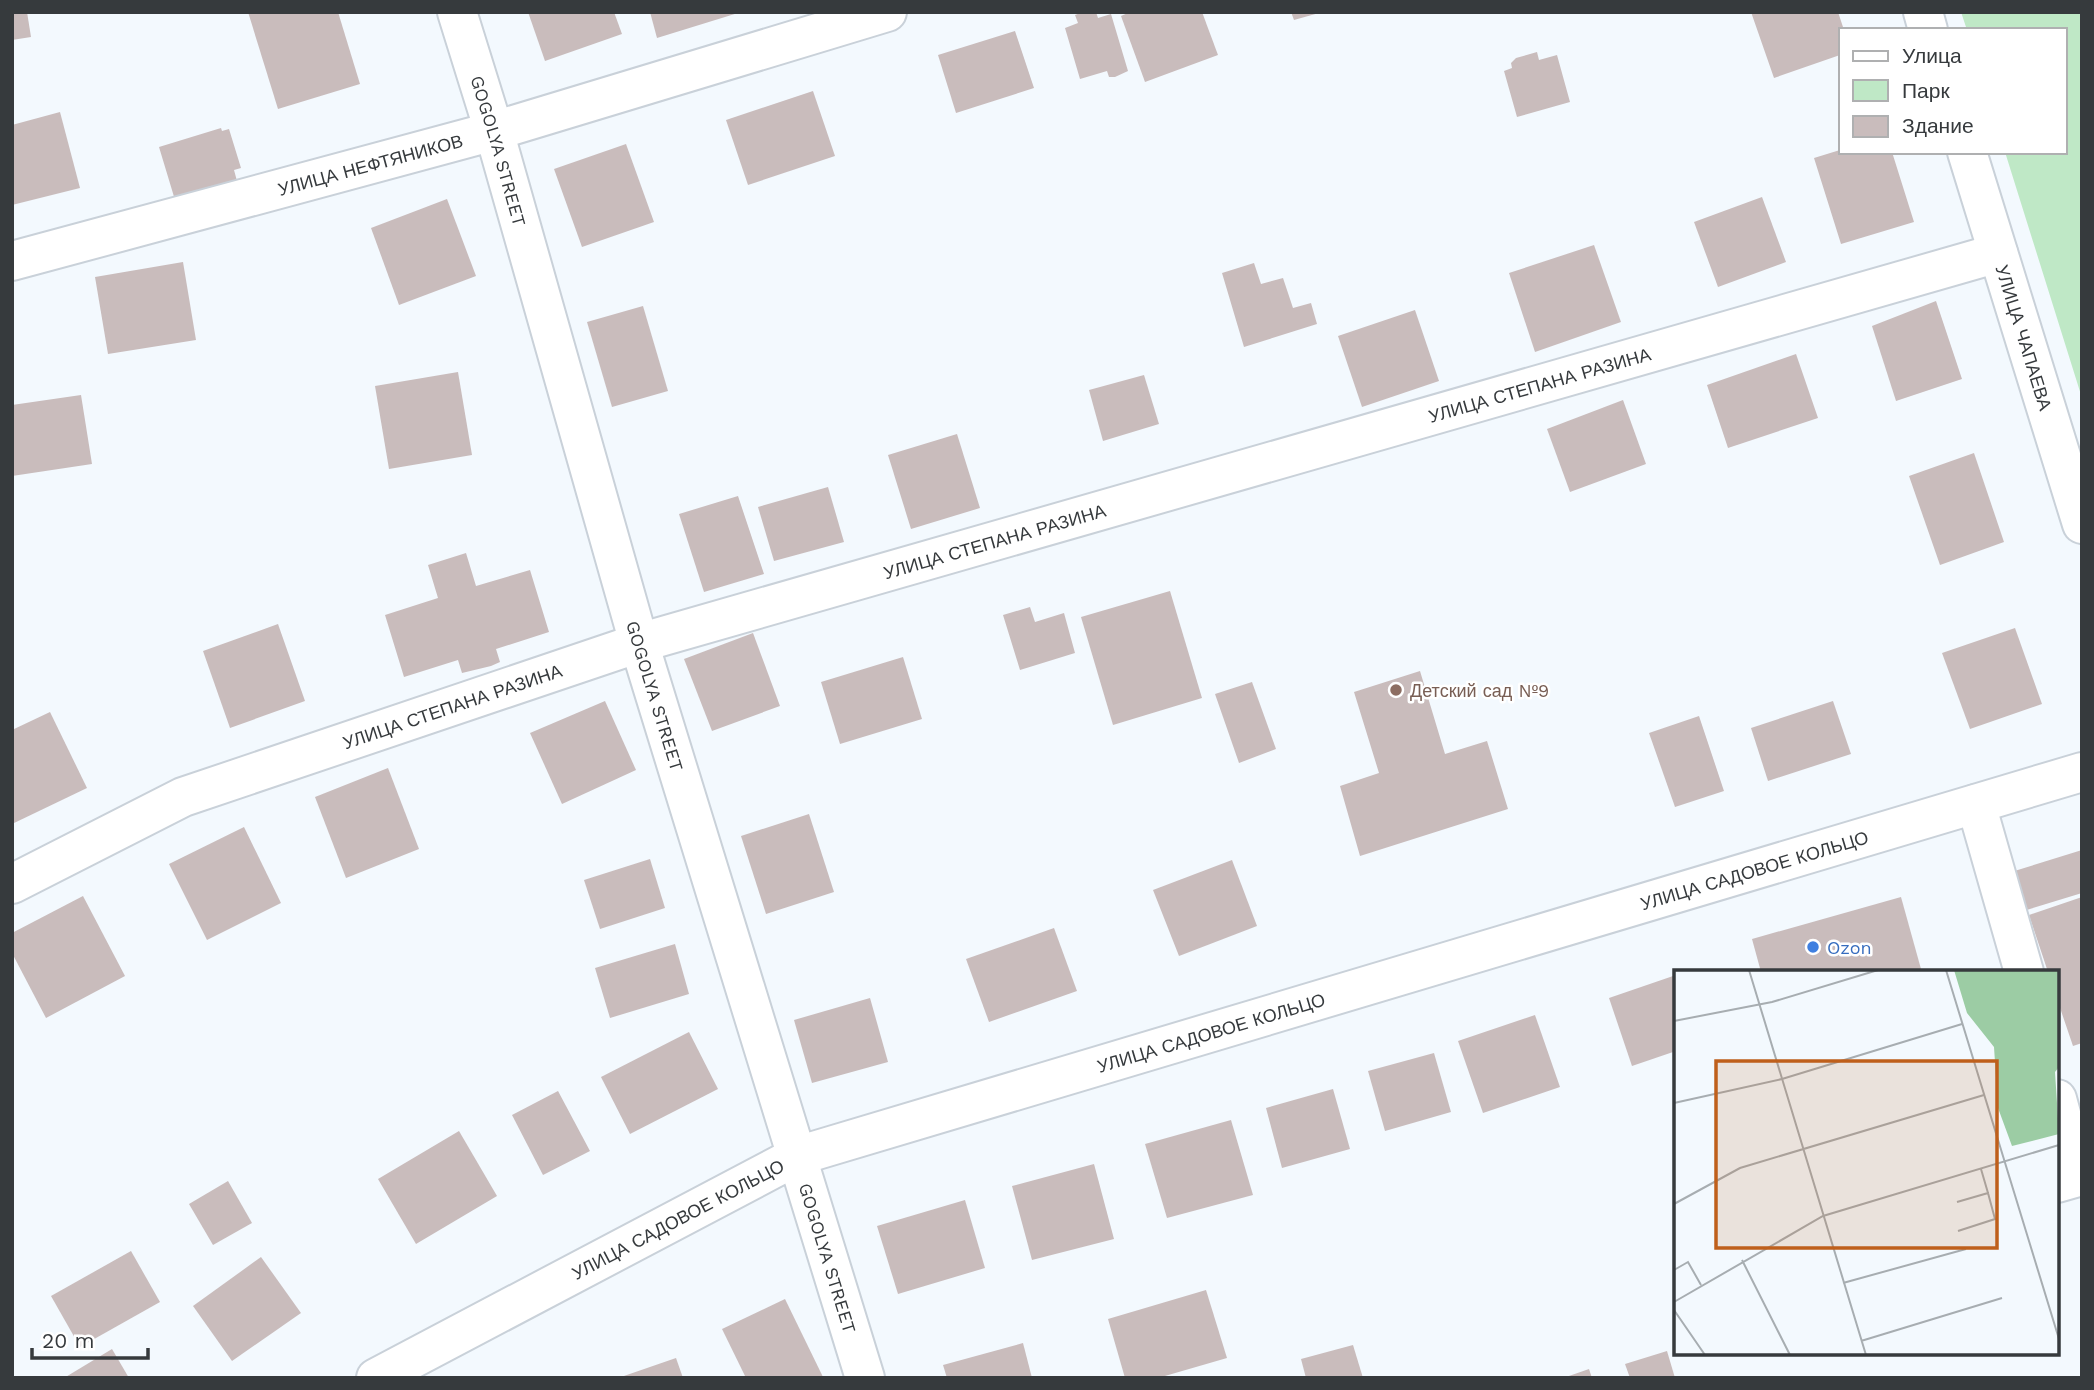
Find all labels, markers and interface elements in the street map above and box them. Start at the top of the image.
legend [1839,28,2066,154]
text: Улица [1902,43,1962,68]
street label: GOGOLYA STREET [467,73,531,229]
text: Парк [1902,78,1950,103]
text: Здание [1902,113,1974,138]
street label: УЛИЦА НЕФТЯНИКОВ [275,129,465,199]
street label: УЛИЦА ЧАПАЕВА [1992,262,2057,413]
street label: УЛИЦА СТЕПАНА РАЗИНА [1426,343,1653,426]
street label: УЛИЦА СТЕПАНА РАЗИНА [881,499,1108,583]
street label: GOGOLYA STREET [623,618,688,774]
street label: УЛИЦА СТЕПАНА РАЗИНА [340,659,565,753]
place label: Детский сад №9 [1410,680,1549,701]
marker: Детский сад №9 [1388,682,1404,698]
street label: УЛИЦА САДОВОЕ КОЛЬЦО [1638,826,1871,914]
place label: Ozon [1827,937,1872,958]
marker: Ozon [1805,939,1821,955]
inset map [1674,970,2059,1355]
street label: УЛИЦА САДОВОЕ КОЛЬЦО [1095,988,1327,1076]
street label: УЛИЦА САДОВОЕ КОЛЬЦО [568,1154,787,1283]
street label: GOGOLYA STREET [795,1180,861,1336]
scale bar [32,1316,147,1360]
text: 20 m [42,1328,94,1353]

